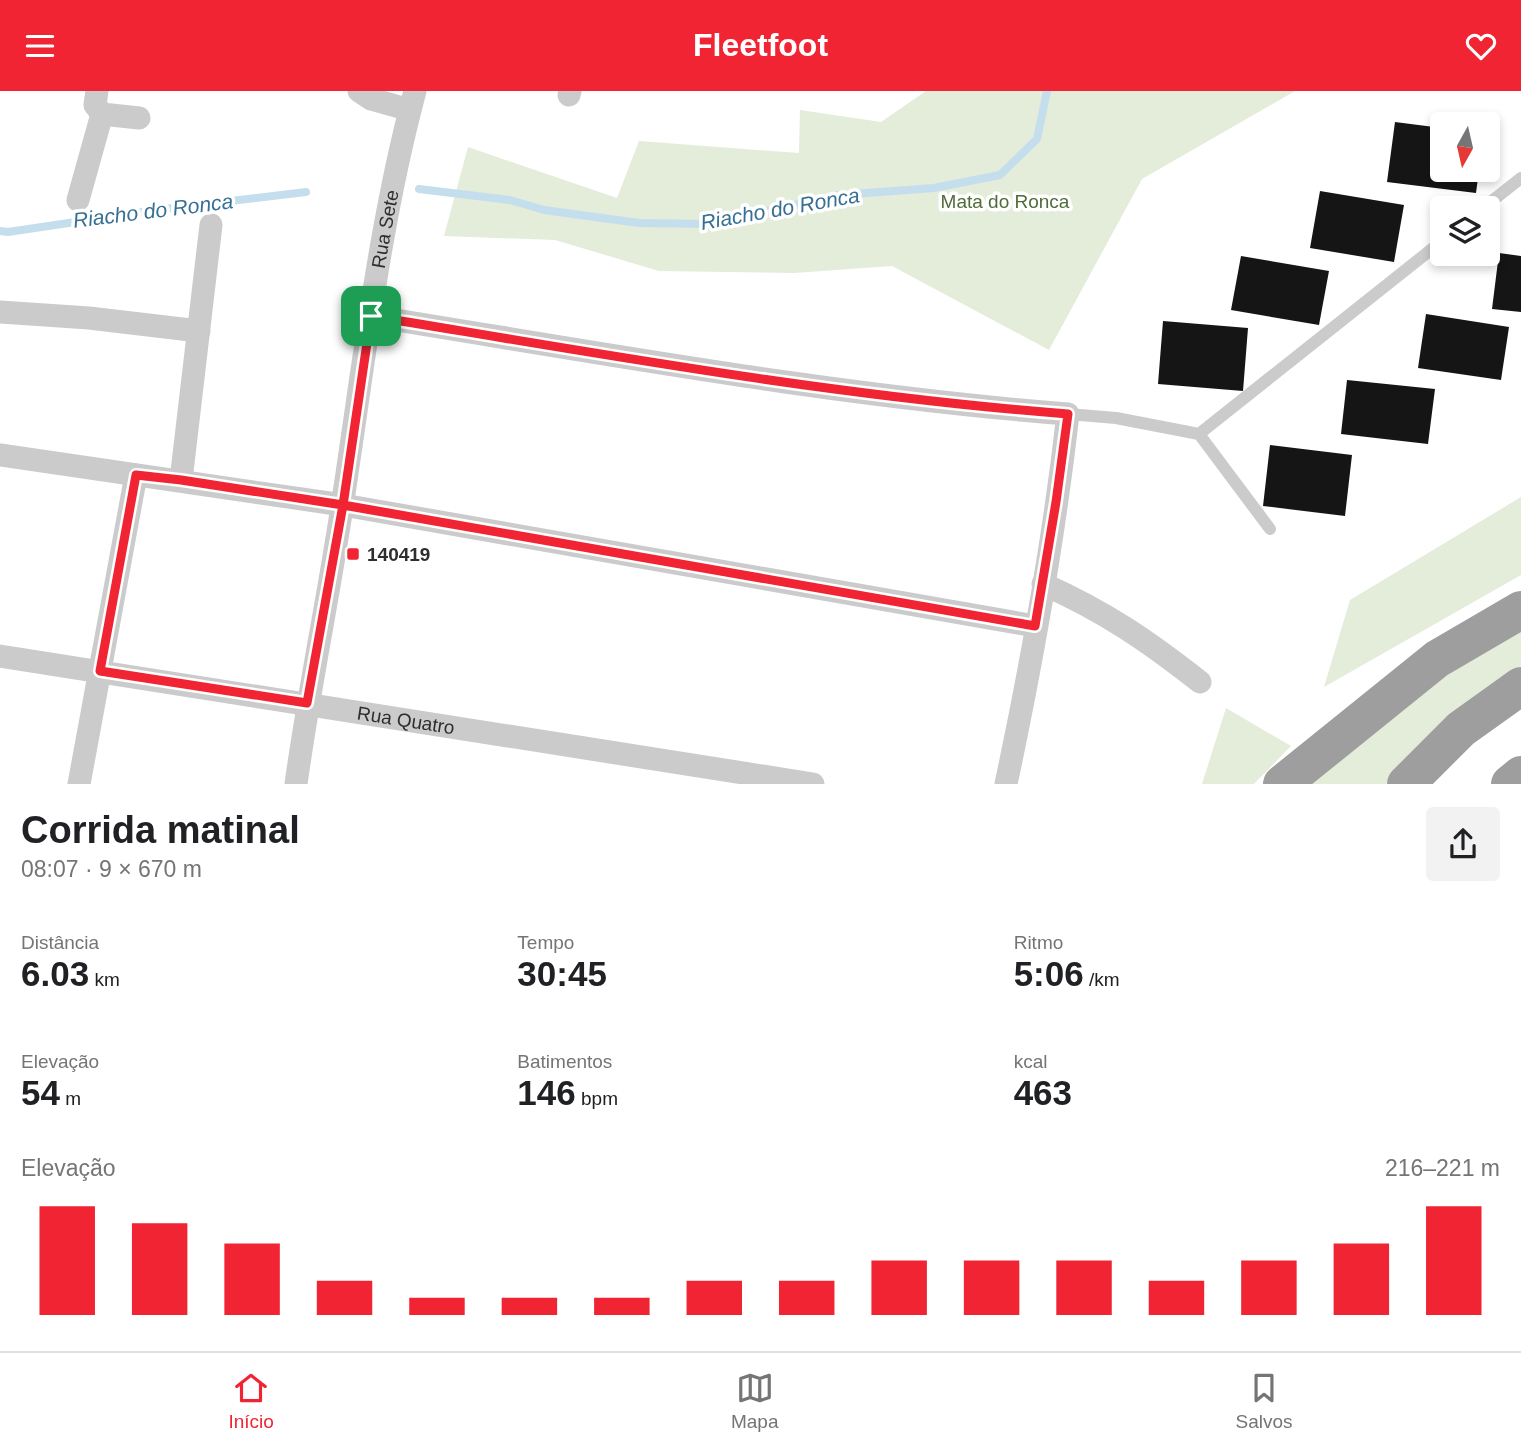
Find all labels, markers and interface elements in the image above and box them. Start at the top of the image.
icon: menu [21,27,59,65]
text: Fleetfoot [693,27,828,63]
icon: heart [1462,27,1500,65]
north arrow [1430,112,1500,182]
map controls [1430,112,1500,266]
water label: Riacho do Ronca [699,183,861,234]
street label: Rua Sete [368,188,403,270]
water label: Riacho do Ronca [72,189,234,232]
park label: Mata do Ronca [941,191,1070,212]
button: layers [1430,196,1500,266]
pin [341,286,401,346]
icon: arrive [352,297,390,335]
place label: 140419 [367,544,430,565]
marker: 140419 [345,546,361,562]
street label: Rua Quatro [356,702,456,738]
button: share [1426,807,1500,881]
text: Corrida matinal [21,809,300,851]
text: 08:07 · 9 × 670 m [21,856,202,882]
text: Distância [21,932,99,953]
text: Tempo [517,932,574,953]
text: Ritmo [1014,932,1063,953]
text: 6.03 [21,954,89,993]
text: 30:45 [517,954,607,993]
text: 5:06 [1014,954,1084,993]
text: km [89,969,120,990]
text: /km [1084,969,1120,990]
text: Elevação [21,1051,99,1072]
text: Batimentos [517,1051,612,1072]
text: kcal [1014,1051,1047,1072]
text: 54 [21,1073,60,1112]
text: 146 [517,1073,576,1112]
text: 463 [1014,1073,1072,1112]
text: m [60,1088,81,1109]
text: bpm [576,1088,618,1109]
text: Elevação [21,1155,116,1181]
text: 216–221 m [1385,1155,1500,1181]
tab: Início [229,1369,274,1433]
tab: Mapa [731,1369,778,1433]
tab: Salvos [1235,1369,1292,1433]

